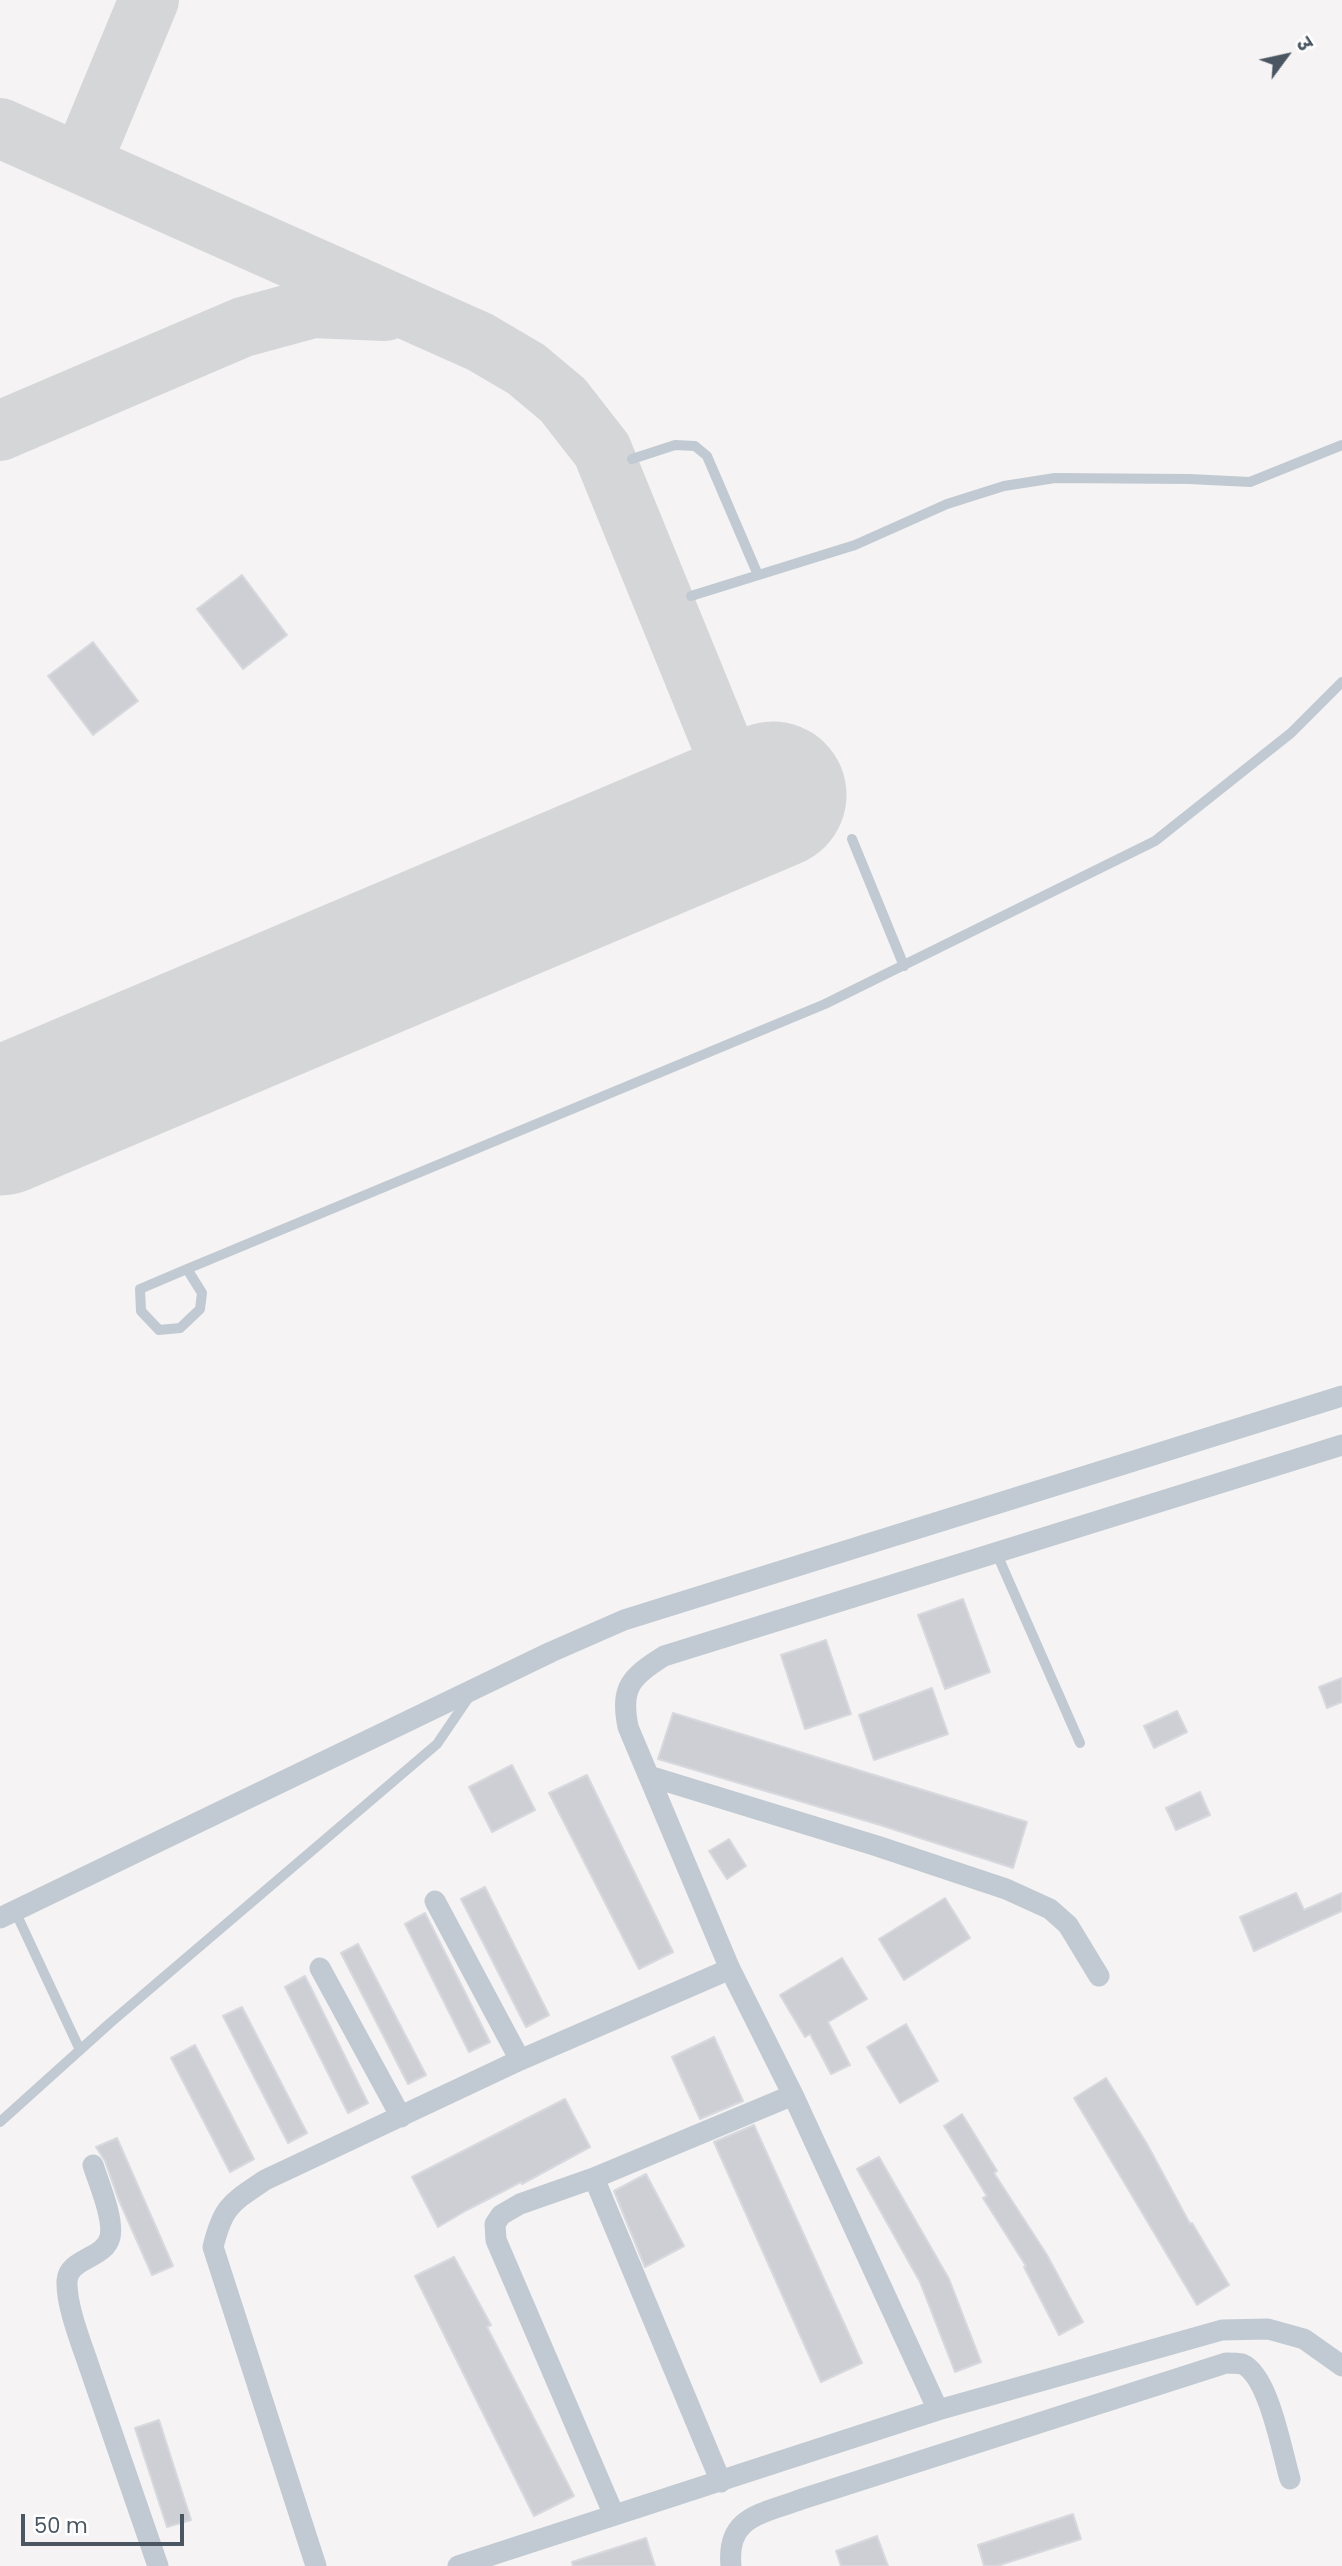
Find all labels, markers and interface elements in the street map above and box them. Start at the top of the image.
north arrow [1251,21,1321,91]
text: उ [1290,32,1318,56]
scale bar [24,2500,187,2544]
text: 50 m [34,2511,88,2540]

